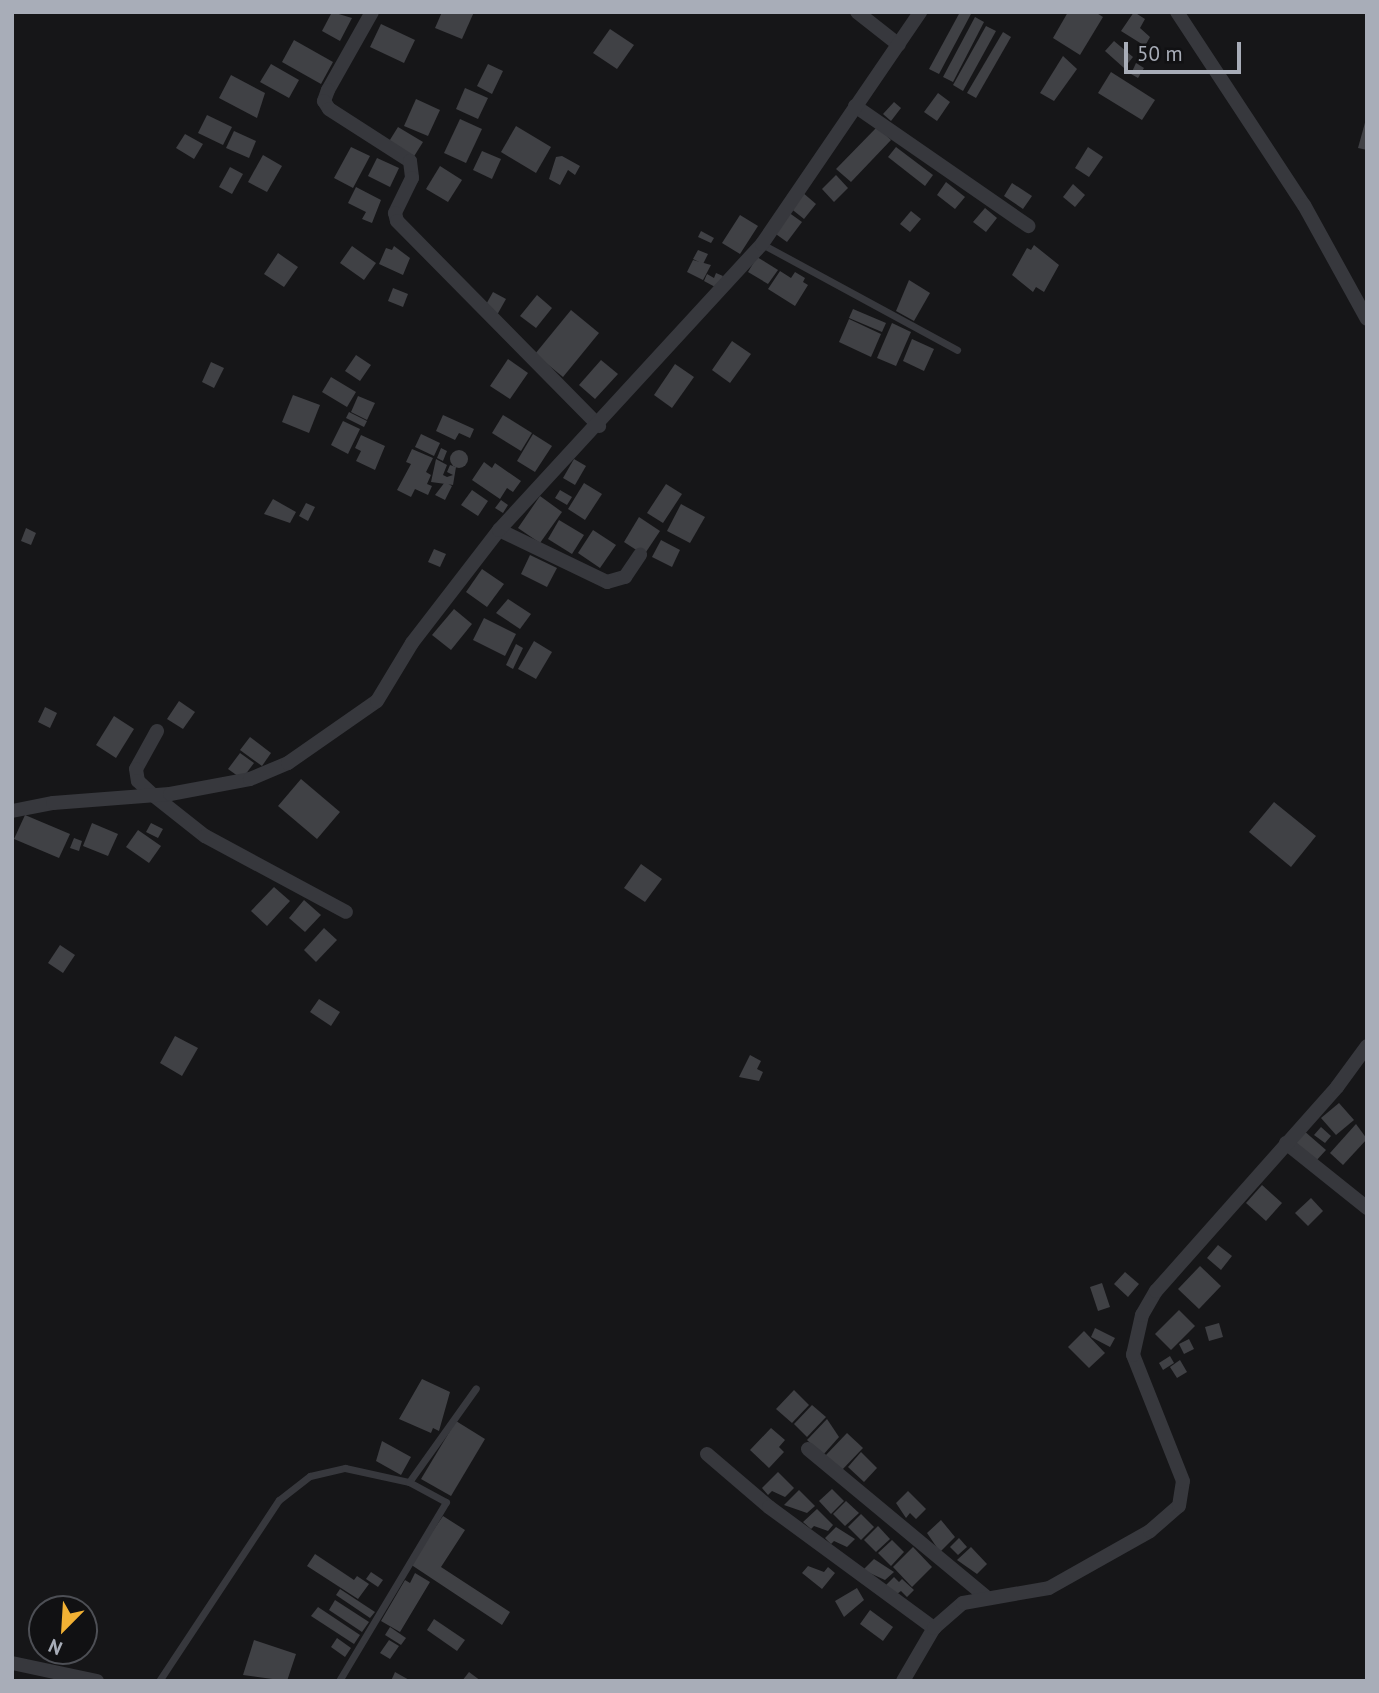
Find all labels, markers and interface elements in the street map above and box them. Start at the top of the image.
scale bar [1127,28,1244,72]
text: 50 m [1137,40,1183,67]
north arrow [28,1595,98,1665]
text: N [45,1634,66,1661]

